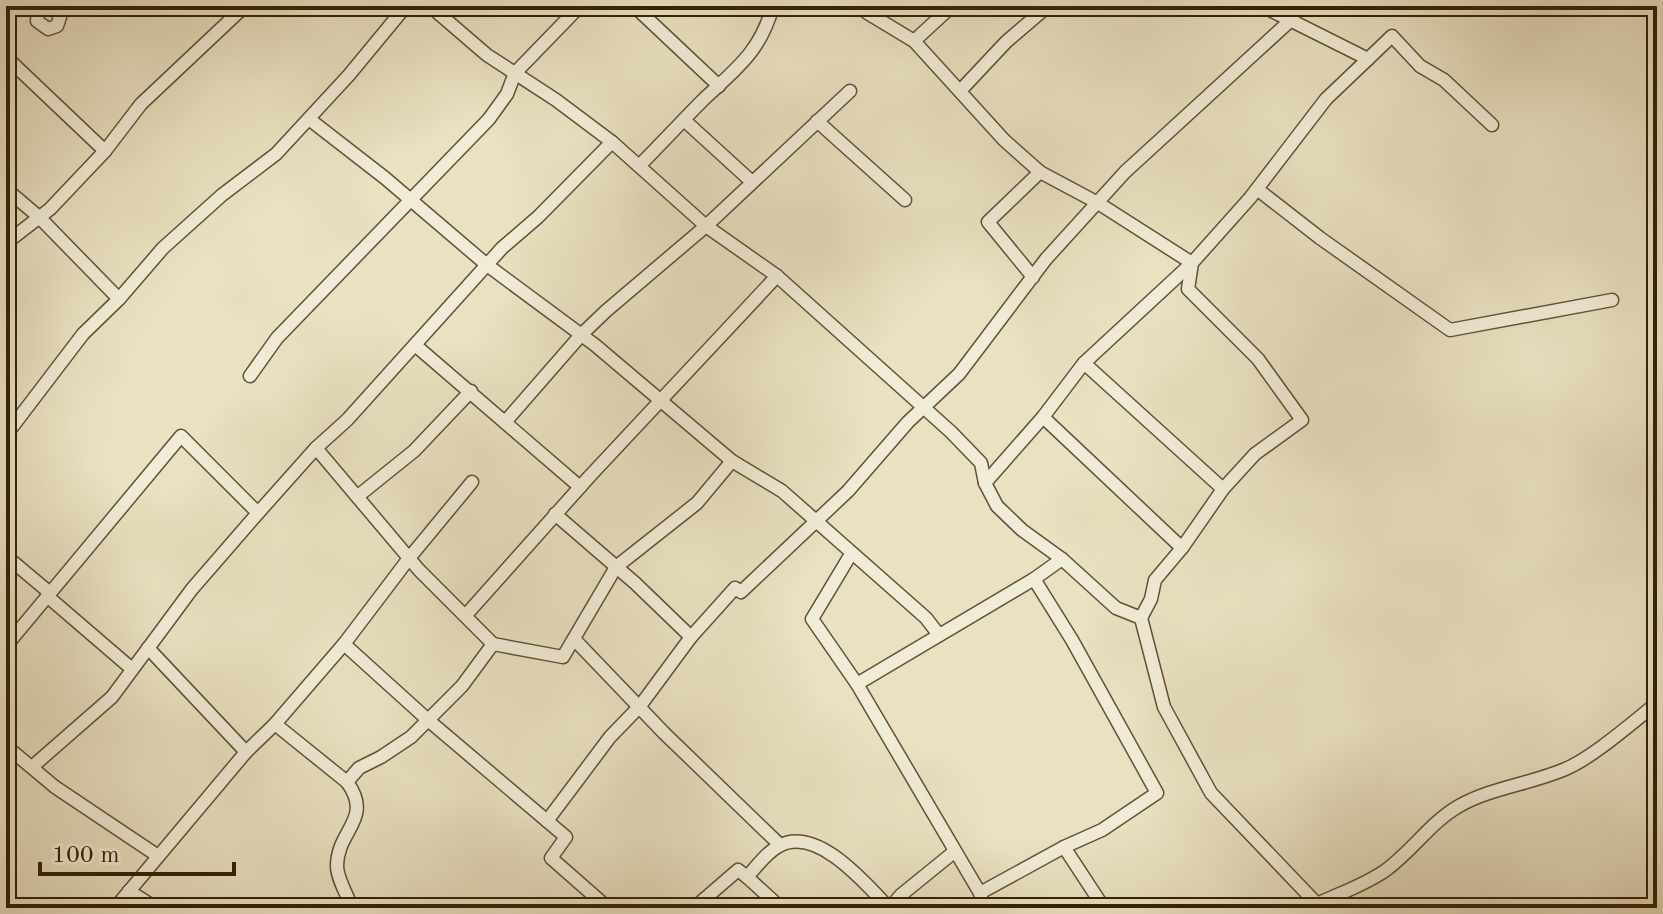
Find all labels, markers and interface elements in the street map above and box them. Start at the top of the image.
scale bar [40,826,234,876]
text: 100 m [52,844,120,868]

